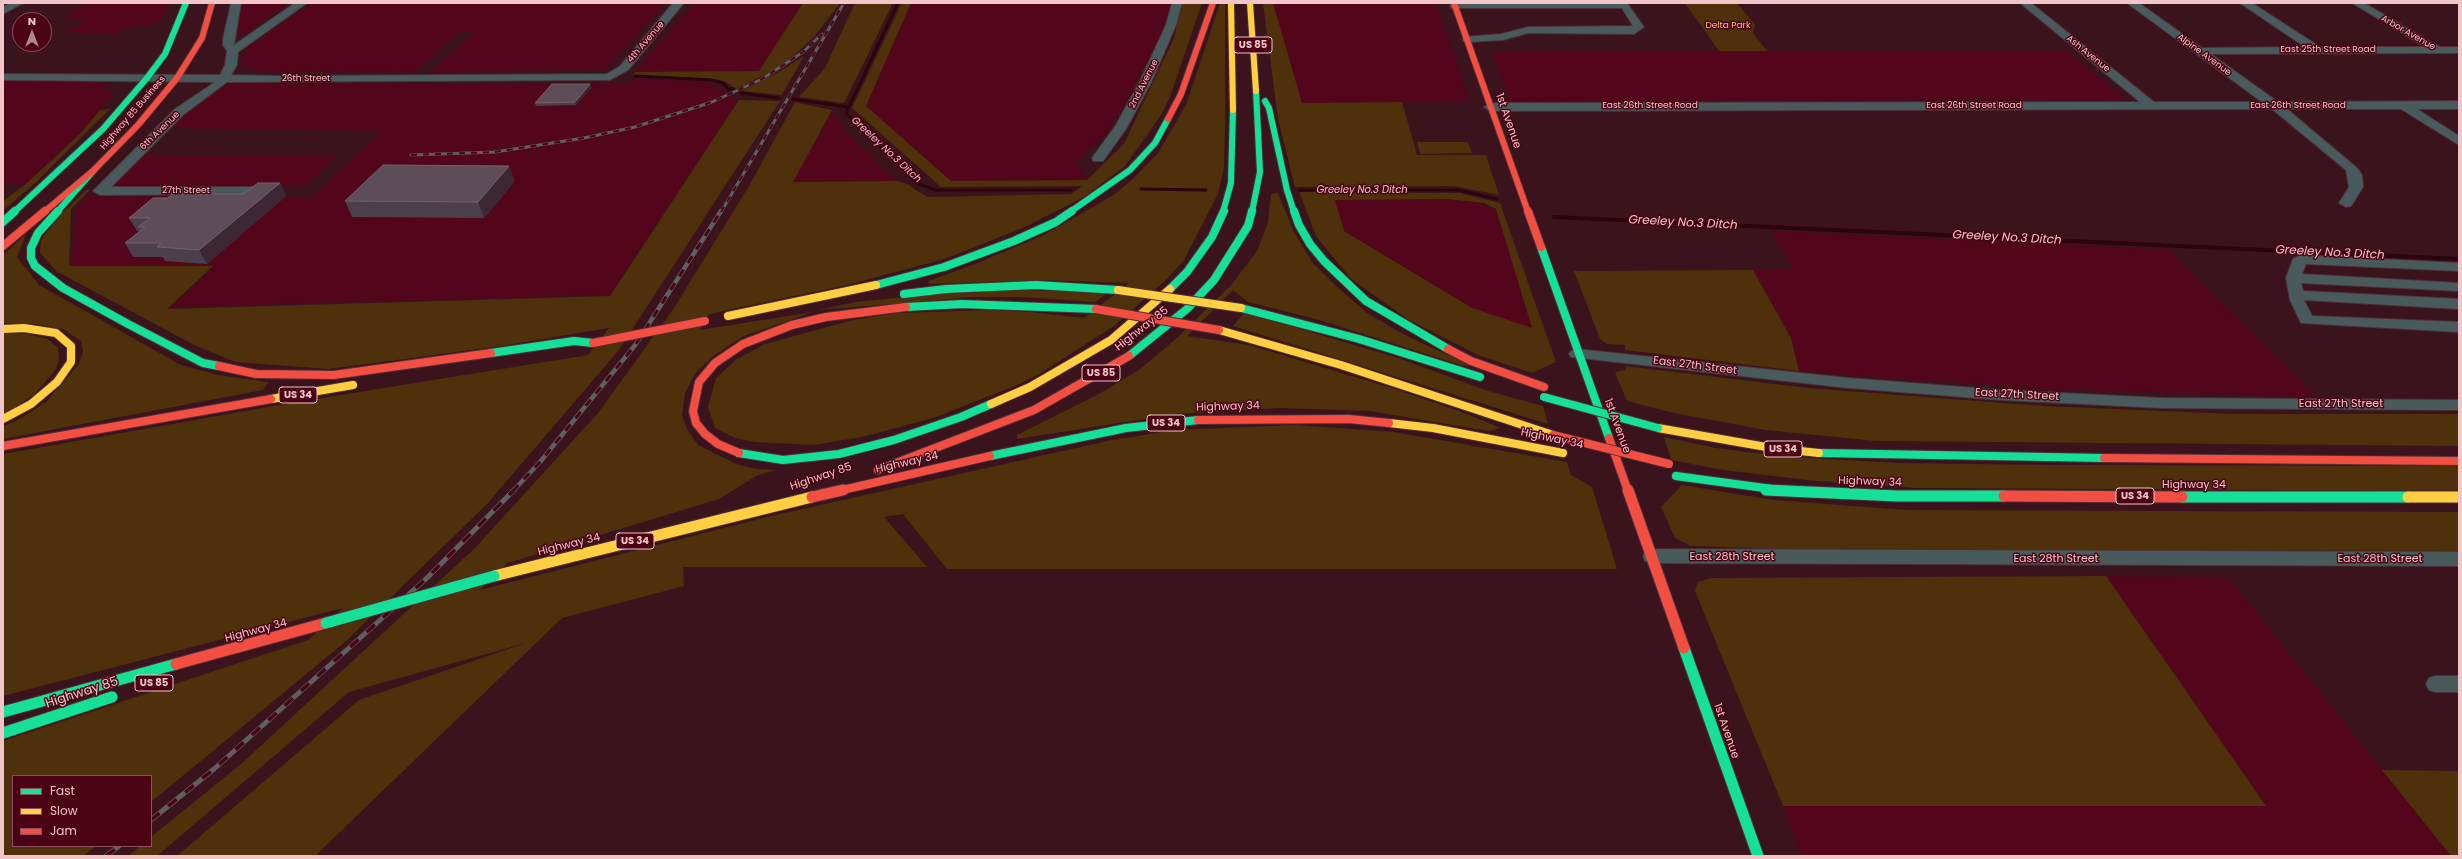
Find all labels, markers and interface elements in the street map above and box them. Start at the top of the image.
north arrow [12,12,52,52]
text: N [28,13,36,29]
street label: Arbor Avenue [2379,13,2437,53]
street label: 4th Avenue [625,19,667,65]
park label: Delta Park [1705,21,1751,31]
street label: Alpine Avenue [2175,32,2233,78]
street label: Ash Avenue [2064,33,2112,75]
road number: US 85 [1234,37,1272,53]
street label: East 25th Street Road [2280,45,2376,55]
street label: 2nd Avenue [1127,58,1161,110]
street label: Highway 85 Business [98,74,168,152]
street label: 26th Street [282,74,330,84]
street label: 1st Avenue [1492,92,1524,150]
street label: East 26th Street Road [1602,101,1698,111]
street label: East 26th Street Road [1926,101,2022,111]
street label: East 26th Street Road [2250,101,2346,111]
street label: 6th Avenue [138,109,182,153]
water label: Greeley No.3 Ditch [849,115,923,185]
water label: Greeley No.3 Ditch [1316,184,1408,196]
street label: 27th Street [162,186,210,196]
water label: Greeley No.3 Ditch [1628,213,1738,233]
water label: Greeley No.3 Ditch [1952,228,2062,248]
water label: Greeley No.3 Ditch [2275,243,2385,263]
street label: Highway 85 [1113,304,1171,354]
street label: East 27th Street [1652,354,1738,378]
road number: US 85 [1082,365,1120,381]
street label: East 27th Street [1975,386,2059,404]
road number: US 34 [279,387,317,403]
street label: 1st Avenue [1601,397,1633,455]
street label: East 27th Street [2299,397,2383,411]
street label: Highway 34 [1196,399,1260,415]
road number: US 34 [1147,415,1185,431]
street label: Highway 34 [1519,426,1585,452]
road number: US 34 [1764,441,1802,457]
street label: Highway 34 [874,449,940,477]
street label: Highway 85 [788,460,854,494]
street label: Highway 34 [1838,474,1902,490]
street label: Highway 34 [2162,478,2226,492]
road number: US 34 [2116,488,2154,504]
street label: Highway 34 [536,531,602,559]
road number: US 34 [616,533,654,549]
street label: East 28th Street [1689,550,1775,564]
street label: East 28th Street [2013,552,2099,566]
street label: East 28th Street [2337,552,2423,566]
street label: Highway 34 [223,616,289,646]
street label: Highway 85 [43,674,121,712]
road number: US 85 [135,675,173,691]
street label: 1st Avenue [1710,702,1742,760]
legend [12,775,152,847]
text: Fast [50,782,75,799]
text: Slow [50,802,78,819]
text: Jam [50,822,77,839]

